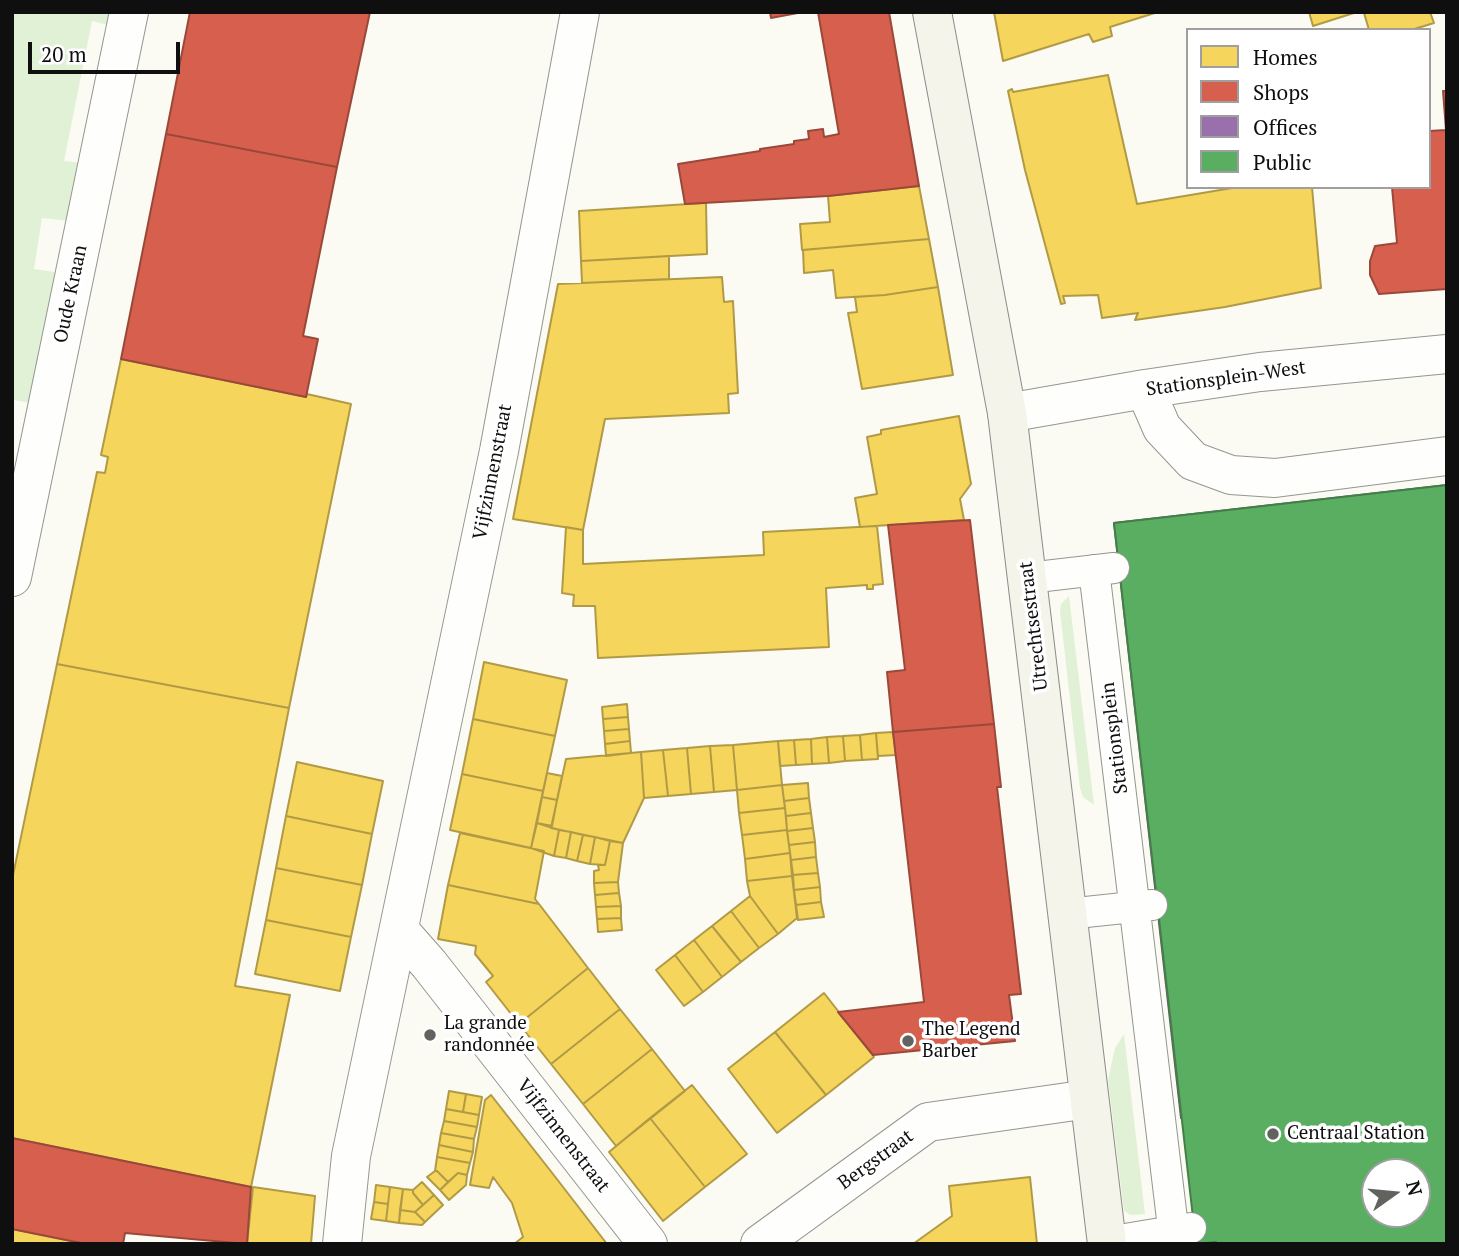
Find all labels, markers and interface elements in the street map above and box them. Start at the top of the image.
scale bar [32,28,184,72]
legend [1186,28,1431,189]
text: 20 m [41,40,87,68]
text: Homes [1253,43,1318,71]
text: Shops [1253,78,1309,106]
text: Offices [1253,113,1317,141]
text: Public [1253,148,1311,176]
street label: Oude Kraan [49,243,93,345]
street label: Stationsplein-West [1145,356,1307,402]
street label: Vijfzinnenstraat [469,402,517,542]
street label: Utrechtsestraat [1015,560,1053,692]
street label: Stationsplein [1097,681,1133,795]
place label: La grande randonnée [444,1013,535,1057]
place label: The Legend Barber [922,1019,1020,1063]
marker: La grande randonnée [422,1027,438,1043]
marker: The Legend Barber [900,1033,916,1049]
street label: Vijfzinnenstraat [512,1075,614,1197]
place label: Centraal Station [1287,1123,1425,1145]
street label: Bergstraat [834,1125,918,1195]
marker: Centraal Station [1265,1126,1281,1142]
north arrow [1361,1158,1431,1228]
text: N [1401,1178,1429,1198]

